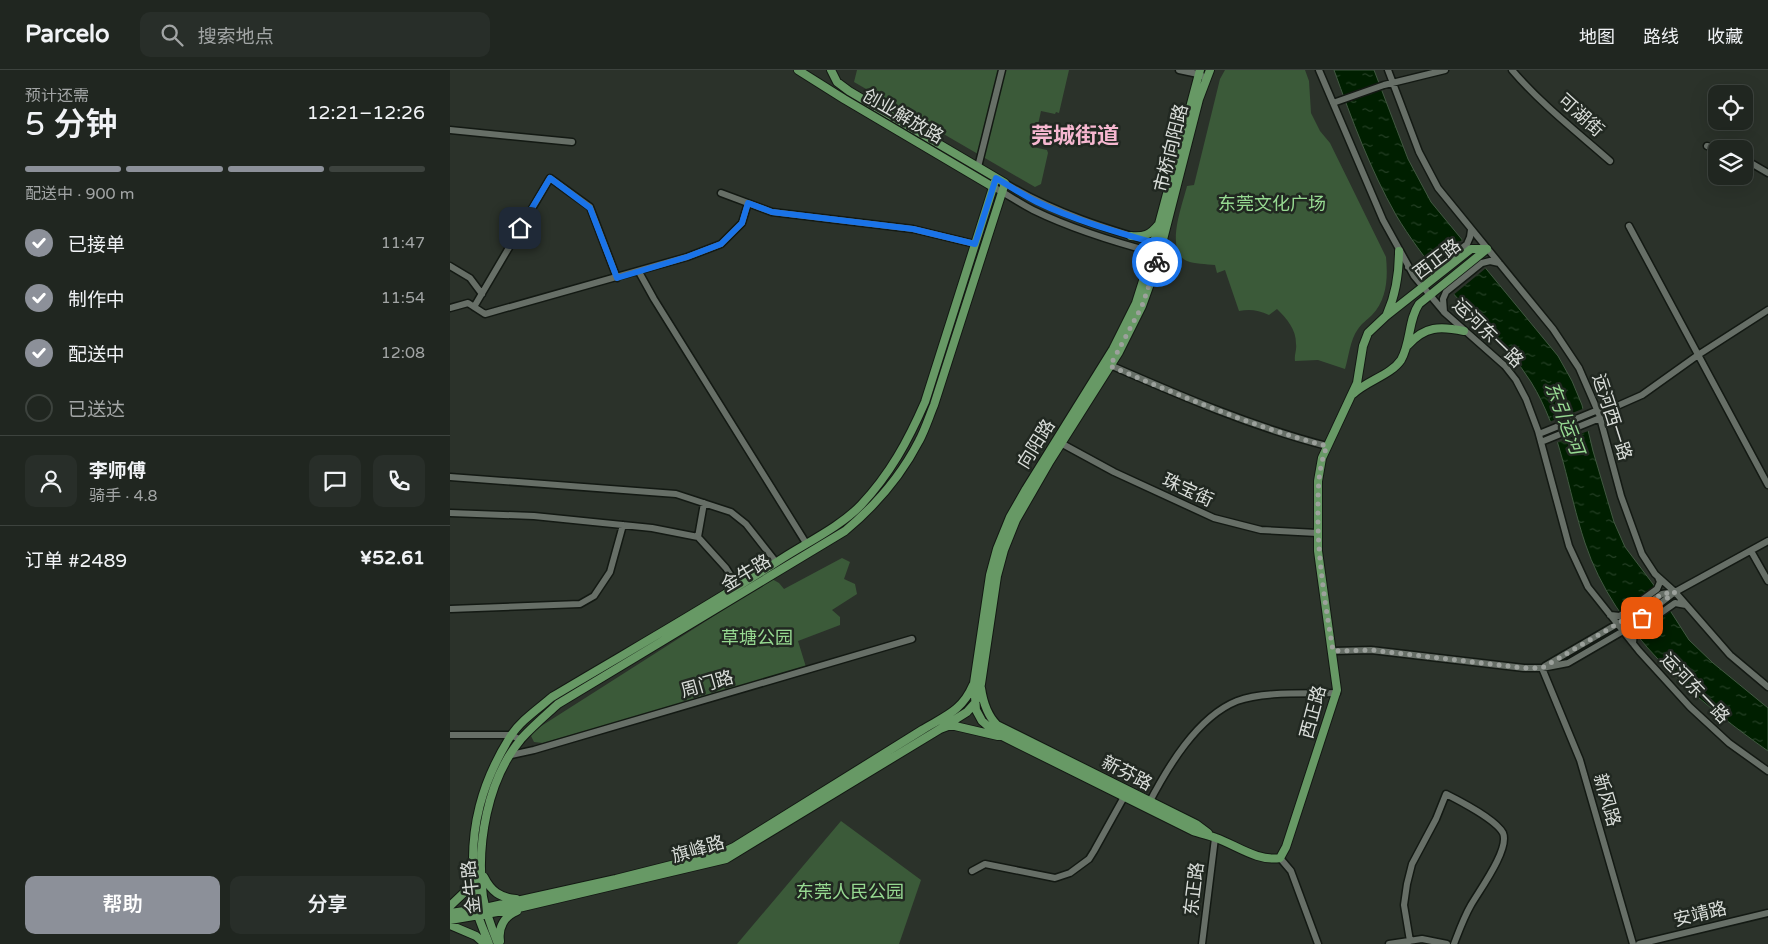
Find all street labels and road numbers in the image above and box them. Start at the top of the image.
street label: 创业解放路 [859,84,947,148]
street label: 可湖街 [1554,89,1608,141]
street label: 市桥向阳路 [1149,102,1193,194]
street label: 西正路 [1409,234,1465,284]
street label: 运河东一路 [1448,294,1528,372]
street label: 运河西一路 [1588,371,1636,463]
street label: 向阳路 [1012,415,1060,473]
street label: 珠宝街 [1159,469,1217,511]
street label: 金牛路 [717,550,775,596]
street label: 运河东一路 [1656,648,1734,728]
street label: 周门路 [678,666,736,702]
street label: 西正路 [1295,683,1331,741]
street label: 新芬路 [1098,751,1156,795]
street label: 新风路 [1589,771,1625,829]
street label: 旗峰路 [669,831,727,867]
street label: 金牛路 [457,859,485,915]
street label: 东正路 [1180,861,1208,917]
street label: 安靖路 [1671,897,1729,931]

